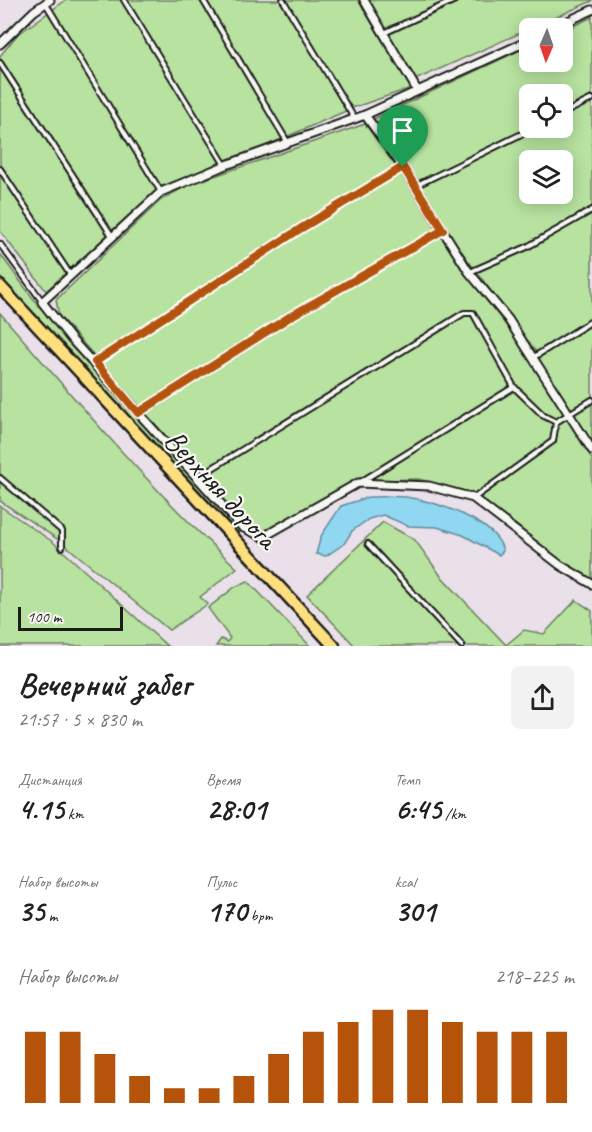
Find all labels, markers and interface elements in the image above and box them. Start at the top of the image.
north arrow [519,18,573,72]
map controls [519,18,573,204]
button: locate [519,84,573,138]
pin [377,105,428,167]
icon: arrive [386,114,419,147]
button: layers [519,150,573,204]
street label: Верхняя дорога [156,421,288,559]
scale bar [18,604,123,632]
text: 100 m [27,607,61,627]
text: Вечерний забег [18,663,191,705]
button: share [511,666,574,729]
text: 21:57 · 5 × 830 m [18,707,142,732]
text: Дистанция [18,770,82,790]
text: Время [206,770,240,790]
text: Темп [395,770,420,790]
text: 4.15 [18,790,64,828]
text: 28:01 [206,790,266,828]
text: 6:45 [395,790,441,828]
text: km [64,804,83,824]
text: /km [441,804,466,824]
text: Набор высоты [18,872,97,892]
text: Пульс [206,872,237,892]
text: kcal [395,872,416,892]
text: 35 [18,892,45,930]
text: 170 [206,892,247,930]
text: 301 [395,892,435,930]
text: m [45,906,57,926]
text: bpm [247,906,273,926]
text: Набор высоты [18,964,117,989]
text: 218–225 m [495,964,574,989]

